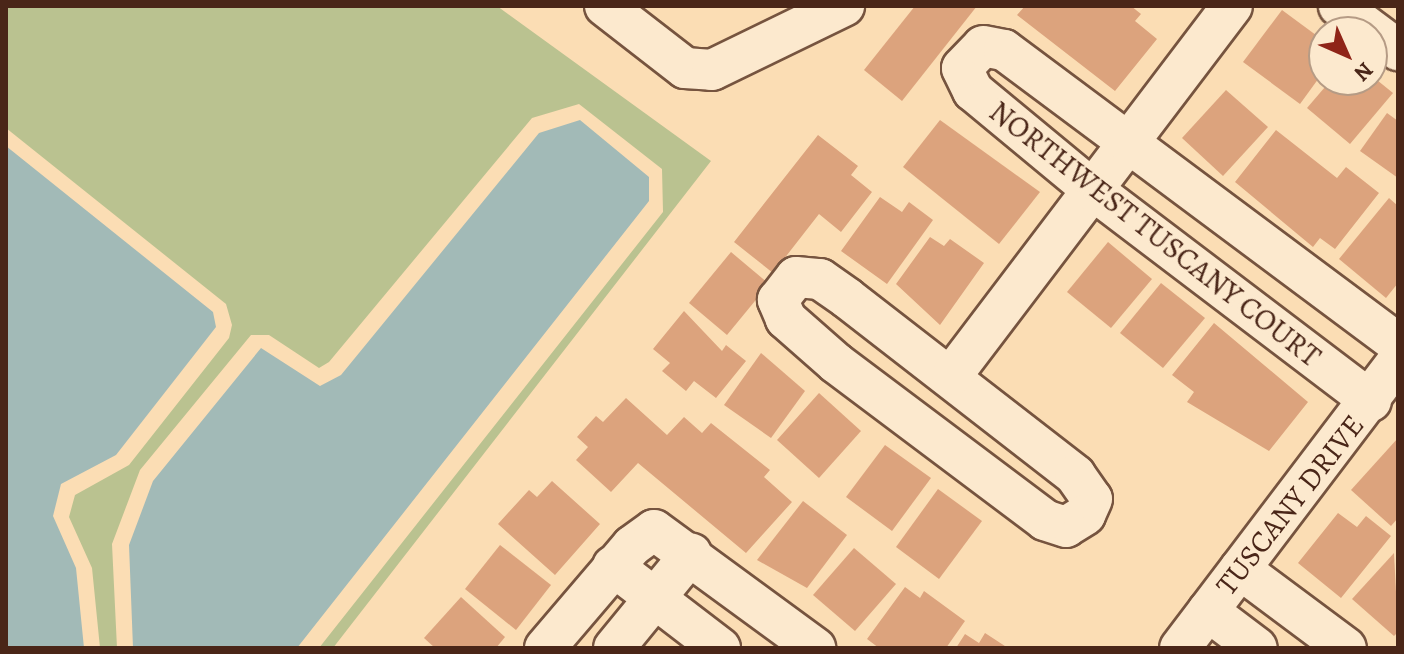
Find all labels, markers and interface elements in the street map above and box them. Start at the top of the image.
north arrow [1308,16,1388,96]
text: N [1347,55,1380,88]
street label: NORTHWEST TUSCANY COURT [982,93,1328,375]
street label: TUSCANY DRIVE [1208,408,1372,602]

